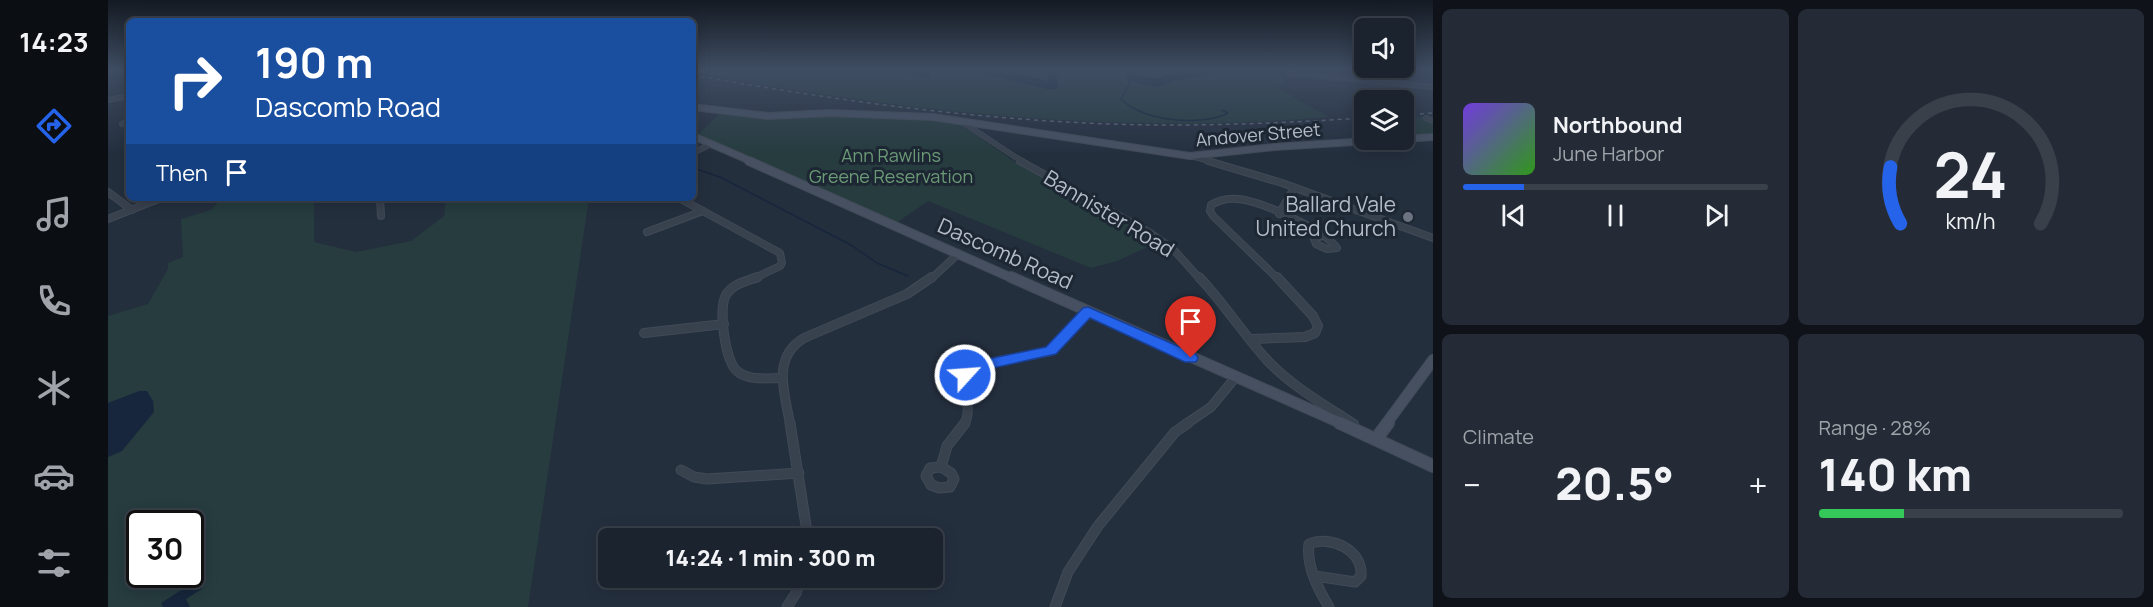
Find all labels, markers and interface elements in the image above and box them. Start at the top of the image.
map controls [1354,18,1414,150]
button: sound [1354,18,1414,78]
text: 14:23 [19,23,89,60]
text: 190 m [255,33,373,91]
icon: right [156,42,234,120]
text: Dascomb Road [255,88,441,125]
button: layers [1354,90,1414,150]
icon: directions [33,105,75,147]
text: Northbound [1553,110,1683,140]
street label: Andover Street [1194,117,1321,151]
text: 24 [1934,131,2008,217]
text: June Harbor [1553,140,1665,167]
park label: Ann Rawlins Greene Reservation [809,143,973,188]
icon: arrive [220,156,253,189]
text: Then [156,158,208,188]
street label: Bannister Road [1039,163,1180,263]
place label: Ballard Vale United Church [1256,190,1396,242]
icon: music [33,193,75,235]
icon: previous [1497,199,1530,232]
icon: pause [1599,199,1632,232]
icon: next [1700,199,1733,232]
text: km/h [1946,207,1996,236]
marker: Ballard Vale United Church [1401,210,1415,224]
street label: Dascomb Road [934,211,1077,295]
icon: phone [33,280,75,322]
pin [1165,296,1216,358]
icon: arrive [1174,305,1207,338]
position arrow [933,343,997,407]
icon: climate [33,367,75,409]
text: Range · 28% [1819,414,1931,441]
text: Climate [1463,423,1534,450]
text: 140 km [1819,443,1972,505]
text: 20.5° [1555,452,1674,514]
icon: car [33,455,75,497]
text: − [1463,462,1481,507]
text: + [1748,462,1768,507]
speed limit sign: 30 [126,510,204,588]
icon: filters [33,542,75,584]
text: 14:24 · 1 min · 300 m [666,543,875,573]

